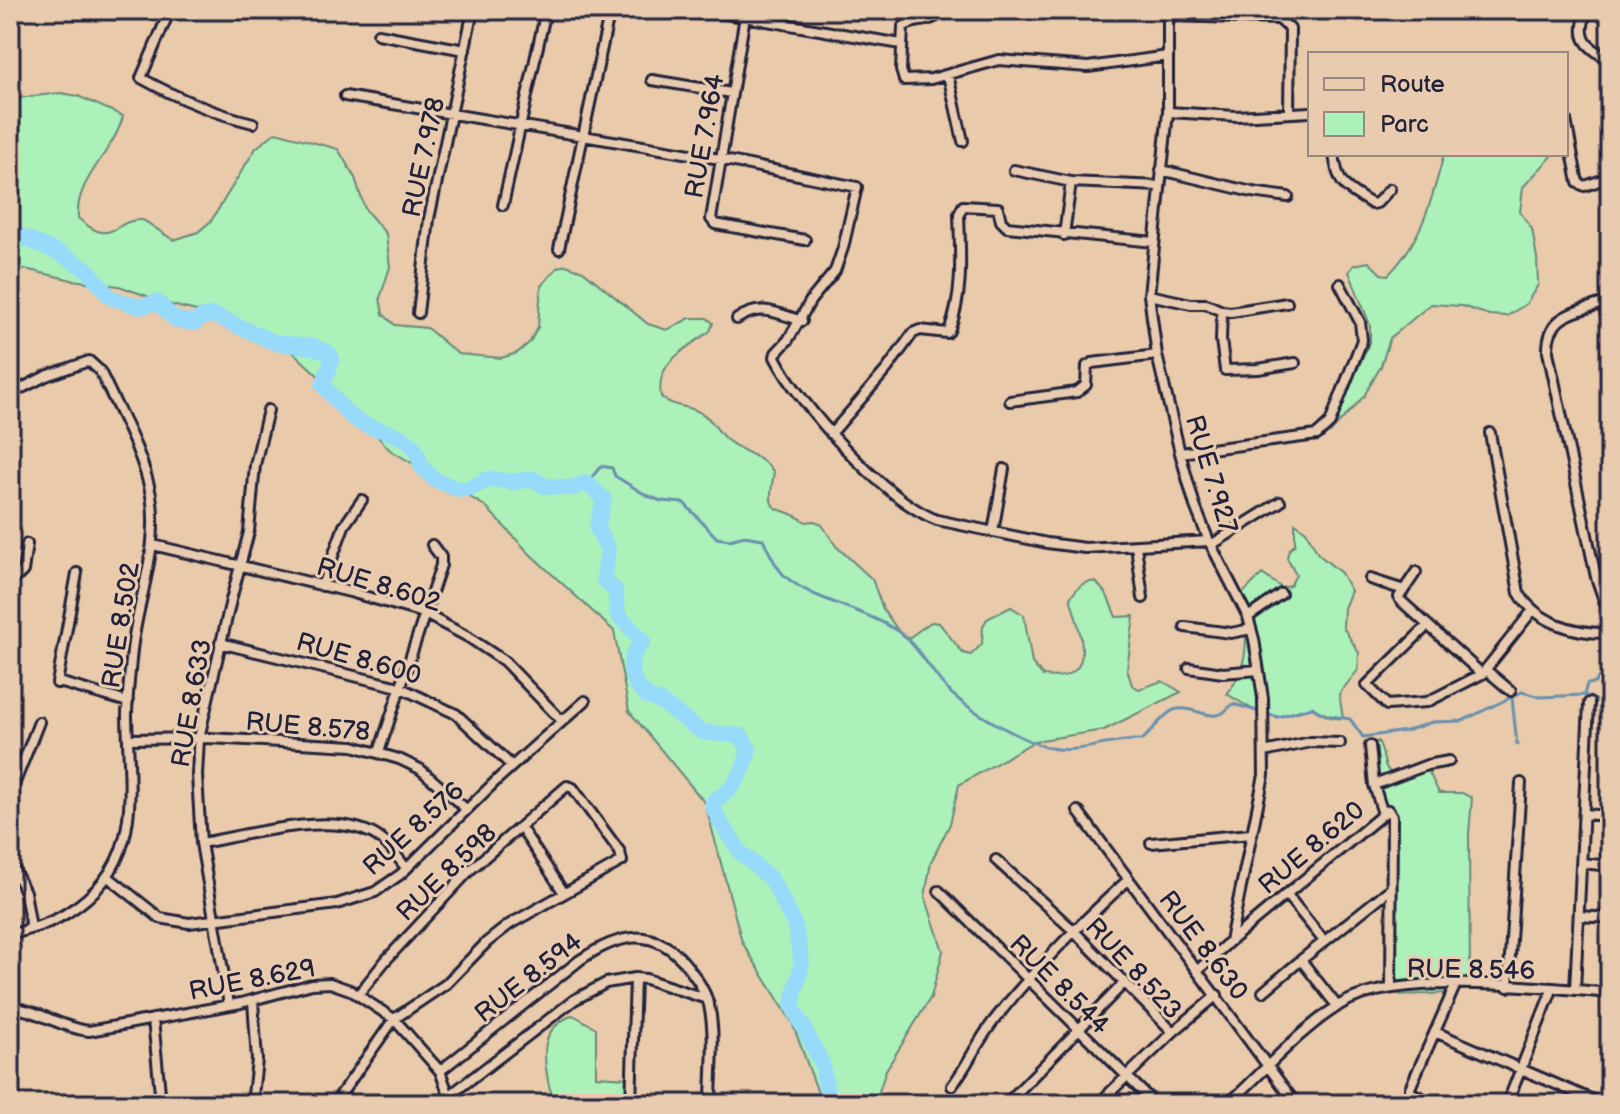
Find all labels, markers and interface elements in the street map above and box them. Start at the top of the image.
legend [1308,52,1568,156]
text: Route [1380,70,1445,99]
street label: RUE 7.964 [679,72,732,201]
street label: RUE 7.978 [397,95,452,220]
text: Parc [1380,110,1429,139]
street label: RUE 7.927 [1178,412,1243,538]
street label: RUE 8.602 [313,552,445,619]
street label: RUE 8.502 [96,559,147,691]
street label: RUE 8.600 [293,627,425,692]
street label: RUE 8.633 [166,637,219,770]
street label: RUE 8.578 [244,707,371,748]
street label: RUE 8.576 [357,776,471,883]
street label: RUE 8.620 [1253,795,1371,901]
street label: RUE 8.598 [391,818,503,928]
street label: RUE 8.630 [1152,885,1254,1007]
street label: RUE 8.523 [1078,912,1188,1026]
street label: RUE 8.594 [469,927,589,1030]
street label: RUE 8.544 [1003,929,1115,1042]
street label: RUE 8.629 [186,953,318,1008]
street label: RUE 8.546 [1406,954,1536,987]

